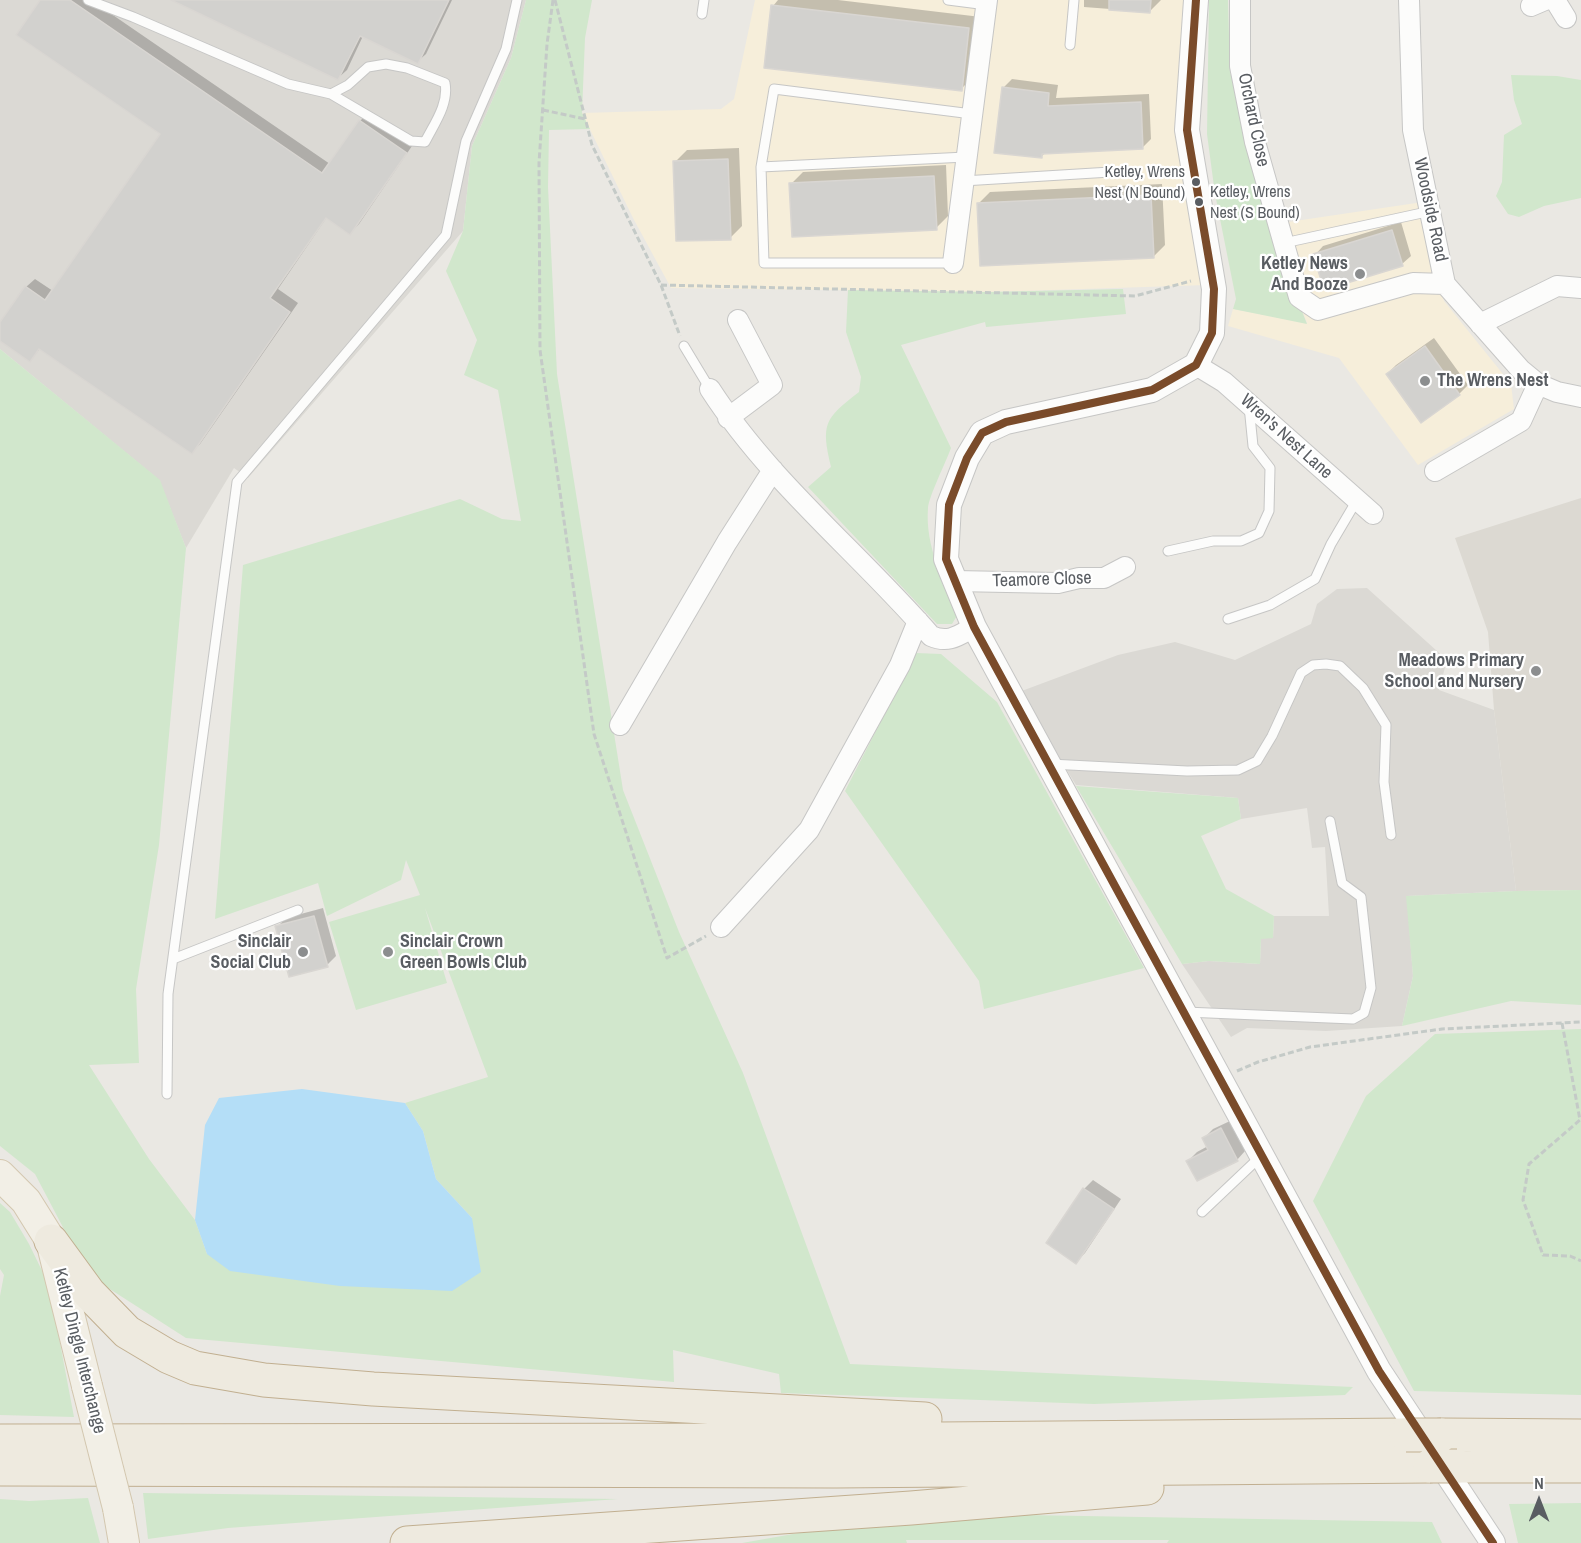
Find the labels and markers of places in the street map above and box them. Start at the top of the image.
place label: Ketley, Wrens Nest (N Bound) [1095,163,1185,201]
marker: Ketley, Wrens Nest (N Bound) [1190,176,1202,188]
place label: Ketley, Wrens Nest (S Bound) [1210,183,1300,221]
marker: Ketley, Wrens Nest (S Bound) [1193,196,1205,208]
place label: Ketley News And Booze [1261,253,1348,296]
marker: Ketley News And Booze [1353,267,1367,281]
place label: The Wrens Nest [1437,370,1548,392]
marker: The Wrens Nest [1418,374,1432,388]
place label: Meadows Primary School and Nursery [1385,650,1524,692]
marker: Meadows Primary School and Nursery [1529,664,1543,678]
place label: Sinclair Social Club [211,931,291,974]
place label: Sinclair Crown Green Bowls Club [400,931,527,974]
marker: Sinclair Social Club [296,945,310,959]
marker: Sinclair Crown Green Bowls Club [381,945,395,959]

